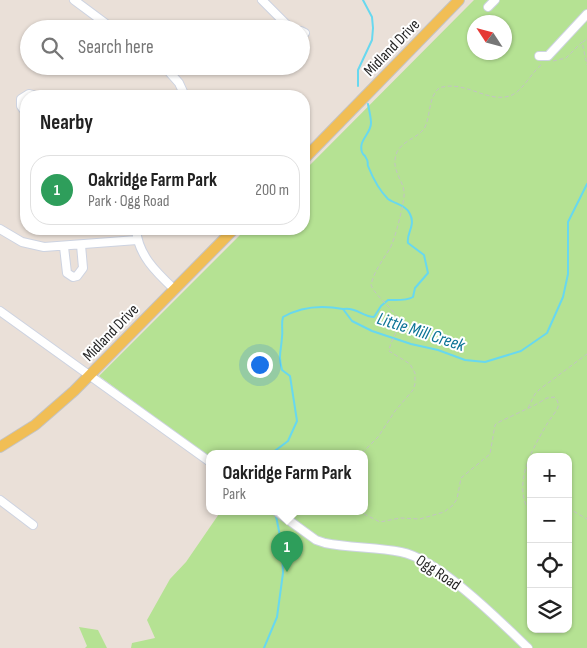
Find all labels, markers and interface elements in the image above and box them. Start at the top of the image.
street label: Midland Drive [360,15,424,81]
north arrow [467,15,512,60]
search box [20,20,310,75]
icon: search [38,34,66,62]
text: Search here [78,36,154,59]
text: Nearby [40,110,93,135]
text: Oakridge Farm Park [88,169,217,192]
text: 1 [54,181,60,200]
text: 200 m [255,181,289,200]
text: Park · Ogg Road [88,192,170,211]
street label: Midland Drive [79,300,143,366]
water label: Little Mill Creek [375,308,469,356]
your location [247,352,273,378]
popup [206,450,368,515]
map controls [527,453,572,633]
button: + [527,453,572,498]
text: Oakridge Farm Park [222,462,352,485]
text: Park [222,485,246,504]
button: − [527,498,572,543]
pin: 1 [271,531,303,572]
button: locate [527,543,572,588]
street label: Ogg Road [412,551,464,595]
button: layers [527,588,572,633]

